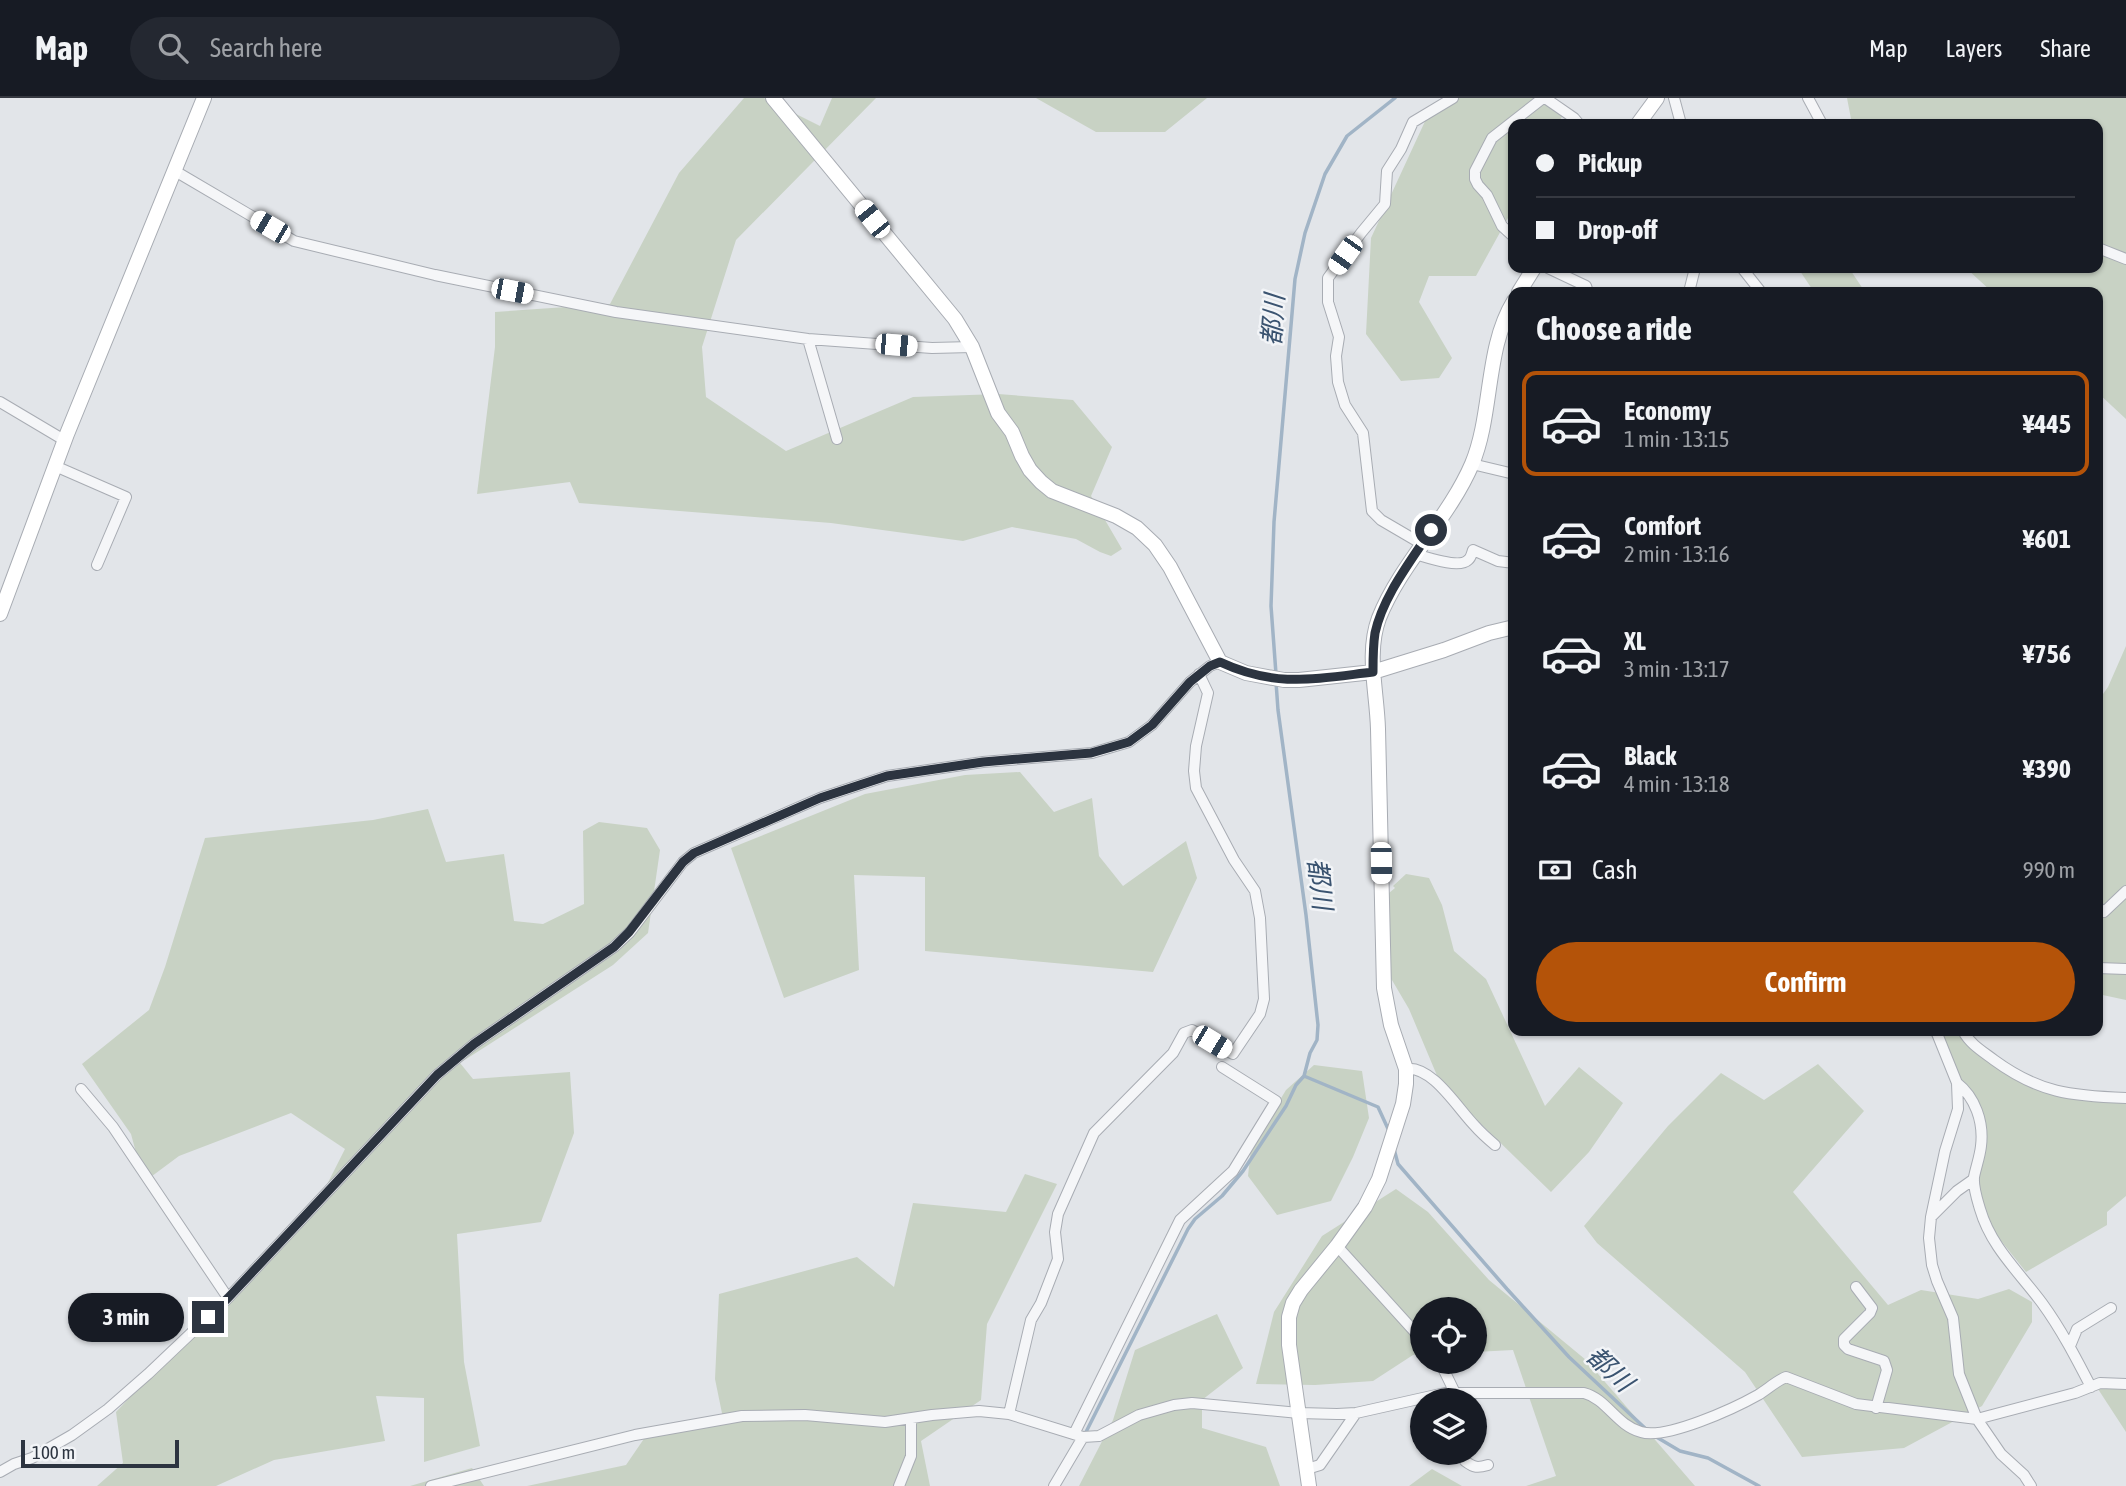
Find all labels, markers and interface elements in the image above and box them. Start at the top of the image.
search box [130,17,620,80]
text: Map [35,29,88,67]
icon: search [154,29,192,67]
text: Search here [210,33,322,63]
text: Map [1869,35,1908,62]
text: Layers [1946,35,2002,62]
text: Share [2040,35,2091,62]
text: Pickup [1578,148,1642,178]
car [851,196,894,242]
car [247,207,294,247]
text: Drop-off [1578,215,1658,245]
car [1325,232,1366,278]
car [490,277,535,305]
water label: 都川 [1256,290,1290,347]
text: Choose a ride [1536,310,1692,347]
car [875,333,918,357]
icon: car [1540,392,1603,455]
text: Economy [1624,396,1711,426]
text: ¥445 [2023,409,2071,439]
text: 1 min · 13:15 [1624,426,1730,452]
icon: car [1540,507,1603,570]
text: Comfort [1624,511,1701,541]
route start [1415,514,1447,546]
text: ¥601 [2023,524,2071,554]
text: 2 min · 13:16 [1624,541,1730,567]
icon: car [1540,622,1603,685]
text: XL [1624,626,1646,656]
text: ¥756 [2023,639,2071,669]
text: 3 min · 13:17 [1624,656,1730,682]
icon: car [1540,737,1603,800]
text: Black [1624,741,1676,771]
text: ¥390 [2023,754,2071,784]
text: 4 min · 13:18 [1624,771,1730,797]
car [1371,842,1392,884]
icon: cash [1536,851,1574,889]
text: Cash [1592,855,1638,885]
water label: 都川 [1302,856,1338,915]
text: 990 m [2023,857,2075,883]
button: Confirm [1536,942,2075,1022]
car [1189,1022,1236,1062]
callout: 3 min [68,1292,184,1342]
map controls [1410,1297,1487,1465]
button: locate [1410,1297,1487,1374]
route end [192,1301,224,1333]
text: 3 min [103,1304,149,1330]
water label: 都川 [1581,1340,1641,1400]
button: layers [1410,1388,1487,1465]
scale bar [21,1437,178,1469]
text: 100 m [32,1441,75,1463]

